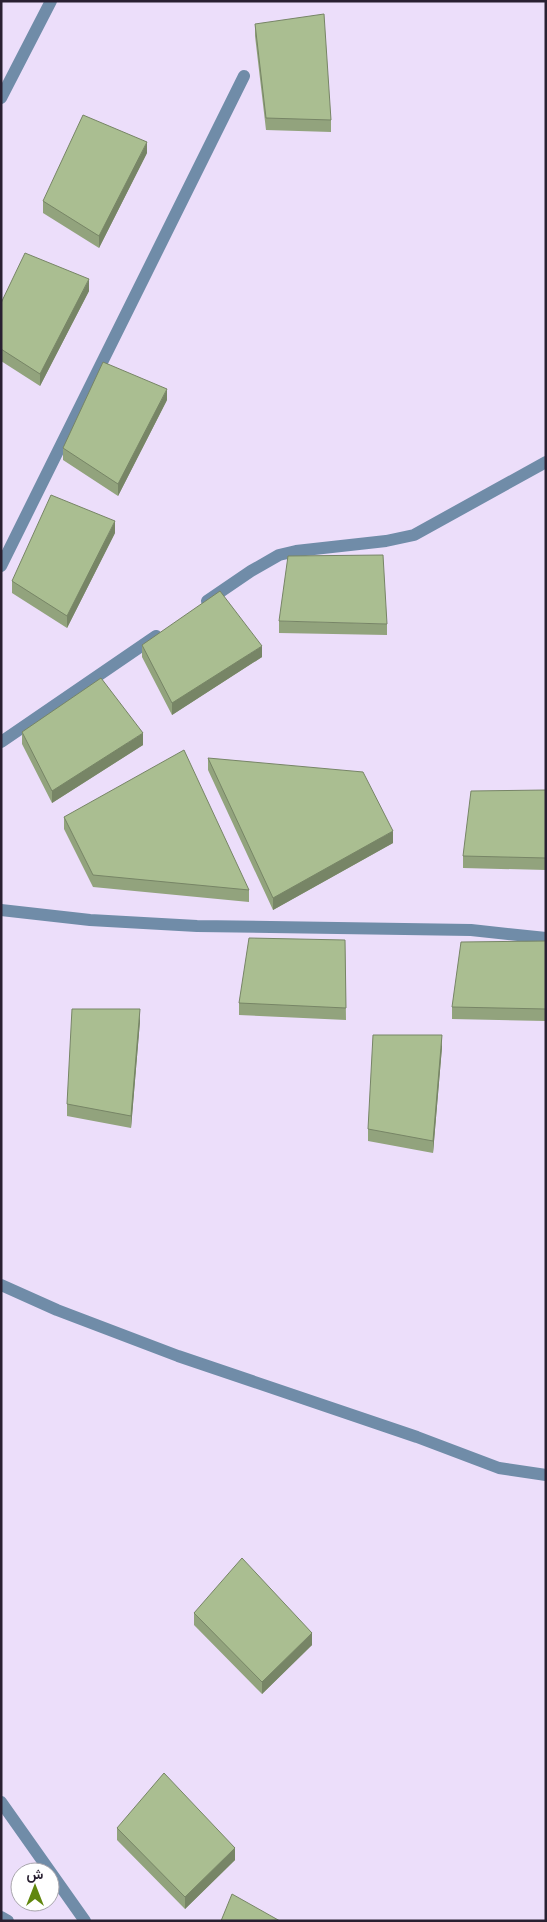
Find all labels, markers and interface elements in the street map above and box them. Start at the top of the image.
north arrow [10,1862,60,1912]
text: ش [27,1865,44,1883]

